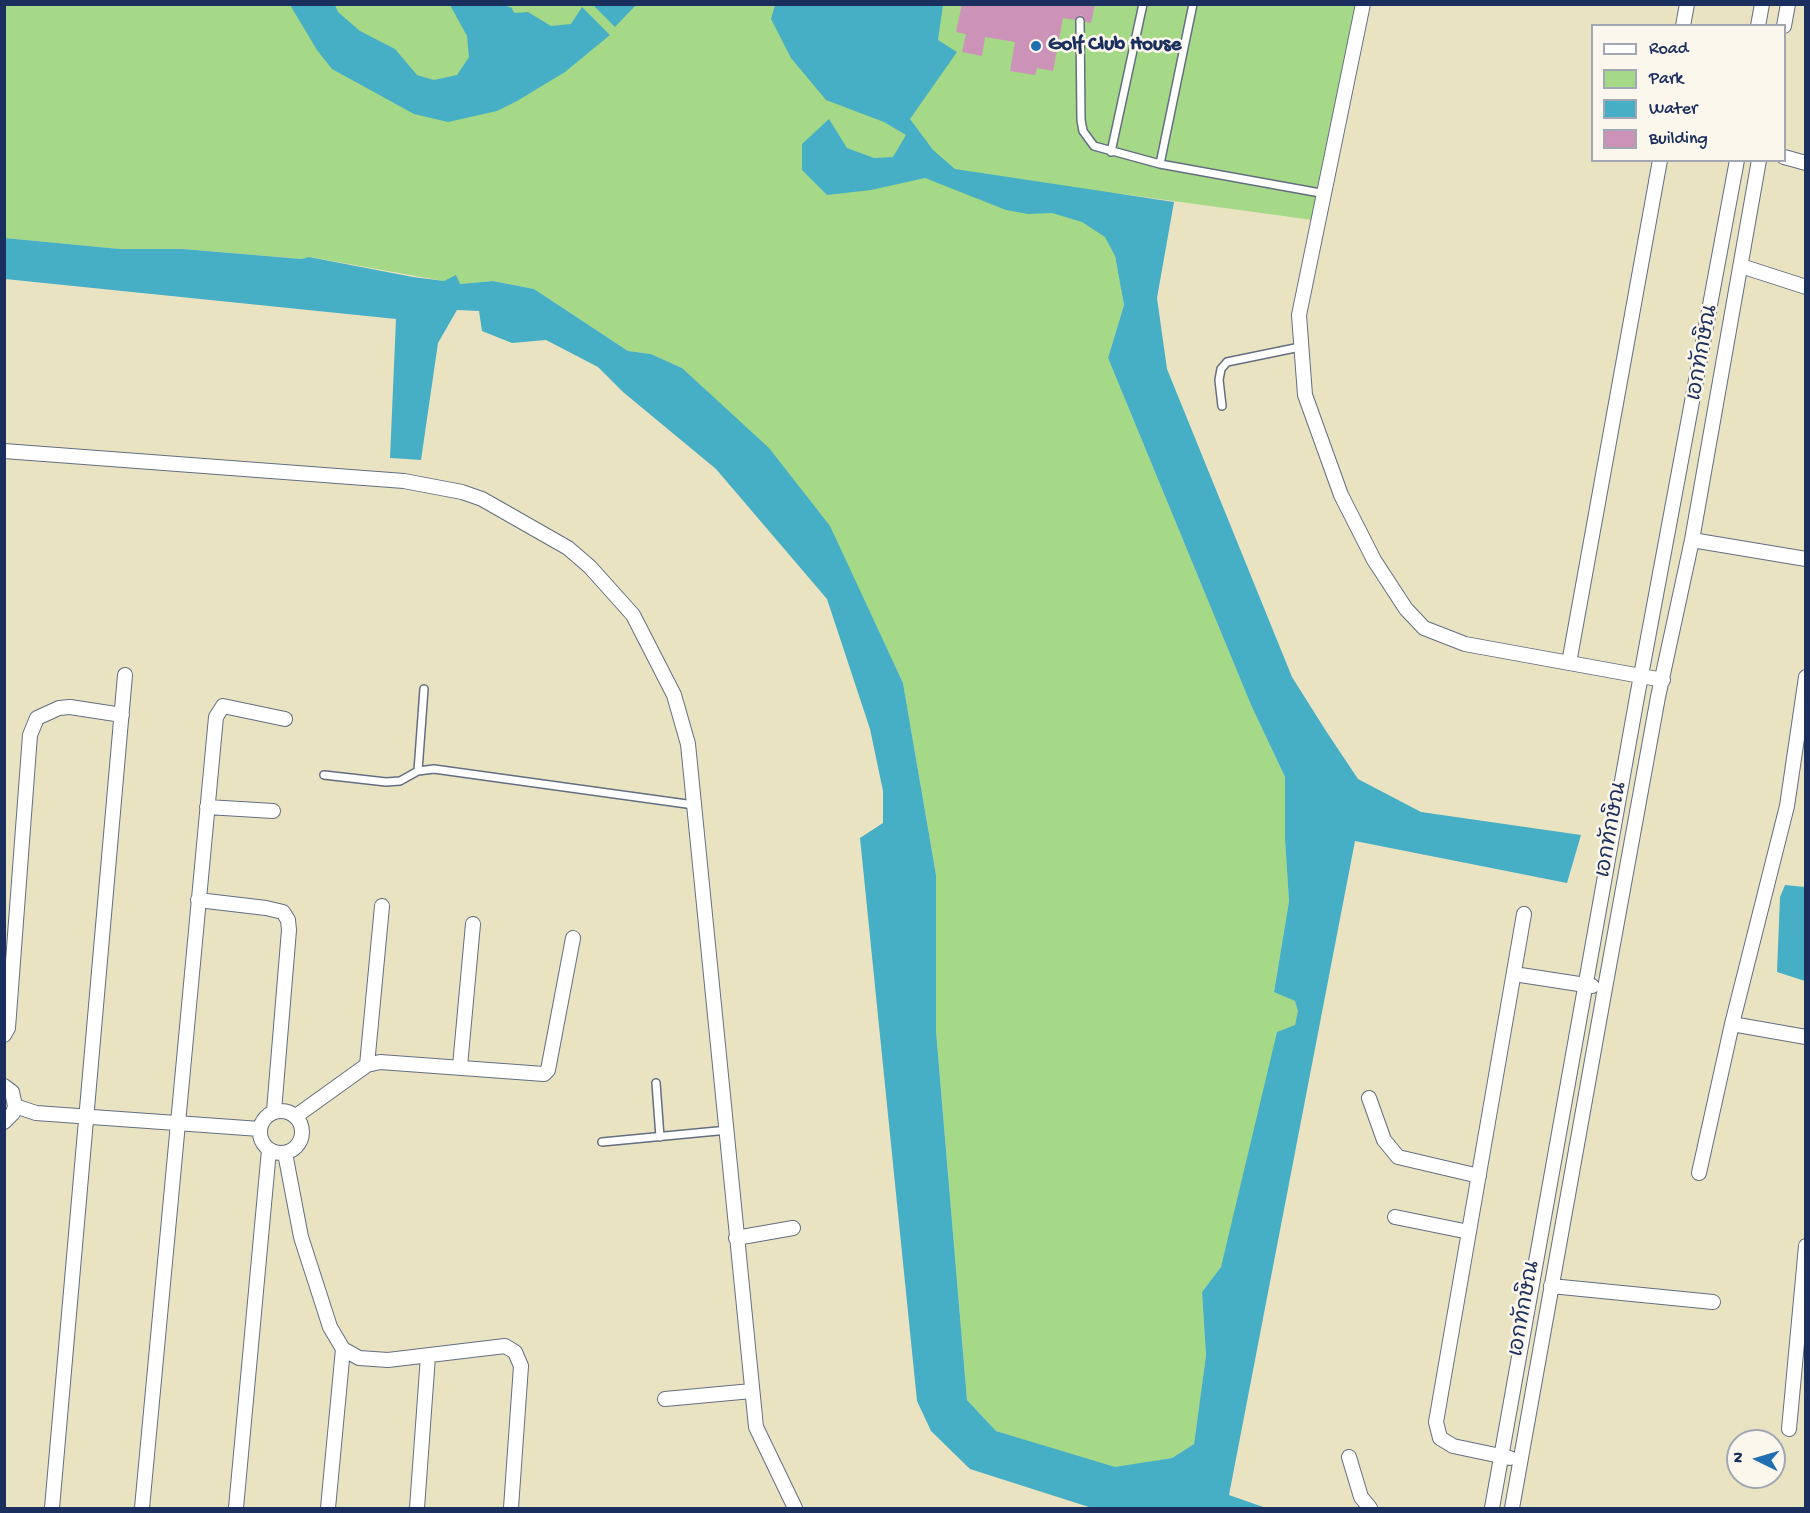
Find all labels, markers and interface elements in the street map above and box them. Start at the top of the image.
legend [1591,24,1786,162]
place label: Golf Club House [1048,33,1181,59]
marker: Golf Club House [1029,39,1043,53]
text: Road [1649,39,1688,60]
text: Park [1649,69,1683,90]
text: Water [1649,99,1697,120]
text: Building [1649,129,1708,150]
street label: เอกทักษิณ [1683,303,1725,403]
street label: เอกทักษิณ [1592,780,1634,880]
street label: เอกทักษิณ [1505,1259,1547,1359]
north arrow [1726,1429,1786,1489]
text: N [1730,1452,1749,1464]

